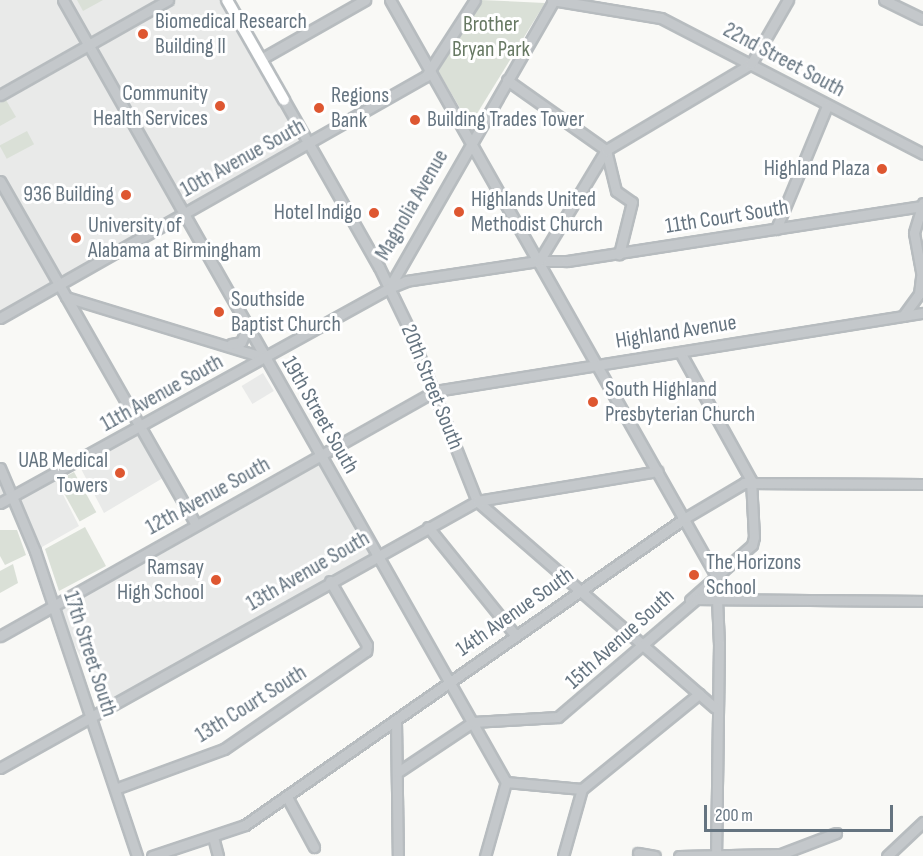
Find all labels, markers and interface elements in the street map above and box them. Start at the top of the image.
place label: Biomedical Research Building II [155,8,307,60]
park label: Brother Bryan Park [452,11,530,62]
street label: 22nd Street South [719,17,849,103]
marker: Biomedical Research Building II [136,27,150,41]
place label: Community Health Services [93,80,208,132]
place label: Regions Bank [331,82,389,134]
marker: Community Health Services [213,99,227,113]
marker: Regions Bank [312,101,326,115]
place label: Building Trades Tower [427,107,584,133]
street label: 10th Avenue South [176,113,310,203]
marker: Building Trades Tower [408,113,422,127]
street label: Magnolia Avenue [370,145,454,265]
place label: Highland Plaza [764,156,870,182]
marker: Highland Plaza [875,162,889,176]
place label: 936 Building [23,182,114,208]
place label: Highlands United Methodist Church [471,186,603,237]
marker: 936 Building [119,188,133,202]
street label: 11th Court South [664,194,790,240]
place label: Hotel Indigo [274,200,362,226]
marker: Highlands United Methodist Church [452,205,466,219]
marker: Hotel Indigo [367,206,381,220]
place label: University of Alabama at Birmingham [88,212,261,264]
marker: University of Alabama at Birmingham [69,231,83,245]
place label: Southside Baptist Church [231,286,341,338]
marker: Southside Baptist Church [212,305,226,319]
street label: Highland Avenue [614,309,738,355]
street label: 20th Street South [395,321,469,453]
street label: 11th Avenue South [96,348,228,438]
street label: 19th Street South [276,352,364,478]
place label: South Highland Presbyterian Church [605,376,755,428]
marker: South Highland Presbyterian Church [586,395,600,409]
place label: UAB Medical Towers [18,447,108,499]
street label: 12th Avenue South [141,451,275,541]
marker: UAB Medical Towers [113,466,127,480]
street label: 13th Avenue South [242,525,374,617]
place label: The Horizons School [706,549,801,600]
place label: Ramsay High School [117,554,204,606]
street label: 14th Avenue South [451,562,579,662]
marker: The Horizons School [687,568,701,582]
marker: Ramsay High School [209,573,223,587]
street label: 15th Avenue South [560,583,680,695]
street label: 17th Street South [57,588,123,720]
street label: 13th Court South [191,659,311,749]
scale bar [707,793,896,831]
text: 200 m [715,805,753,826]

